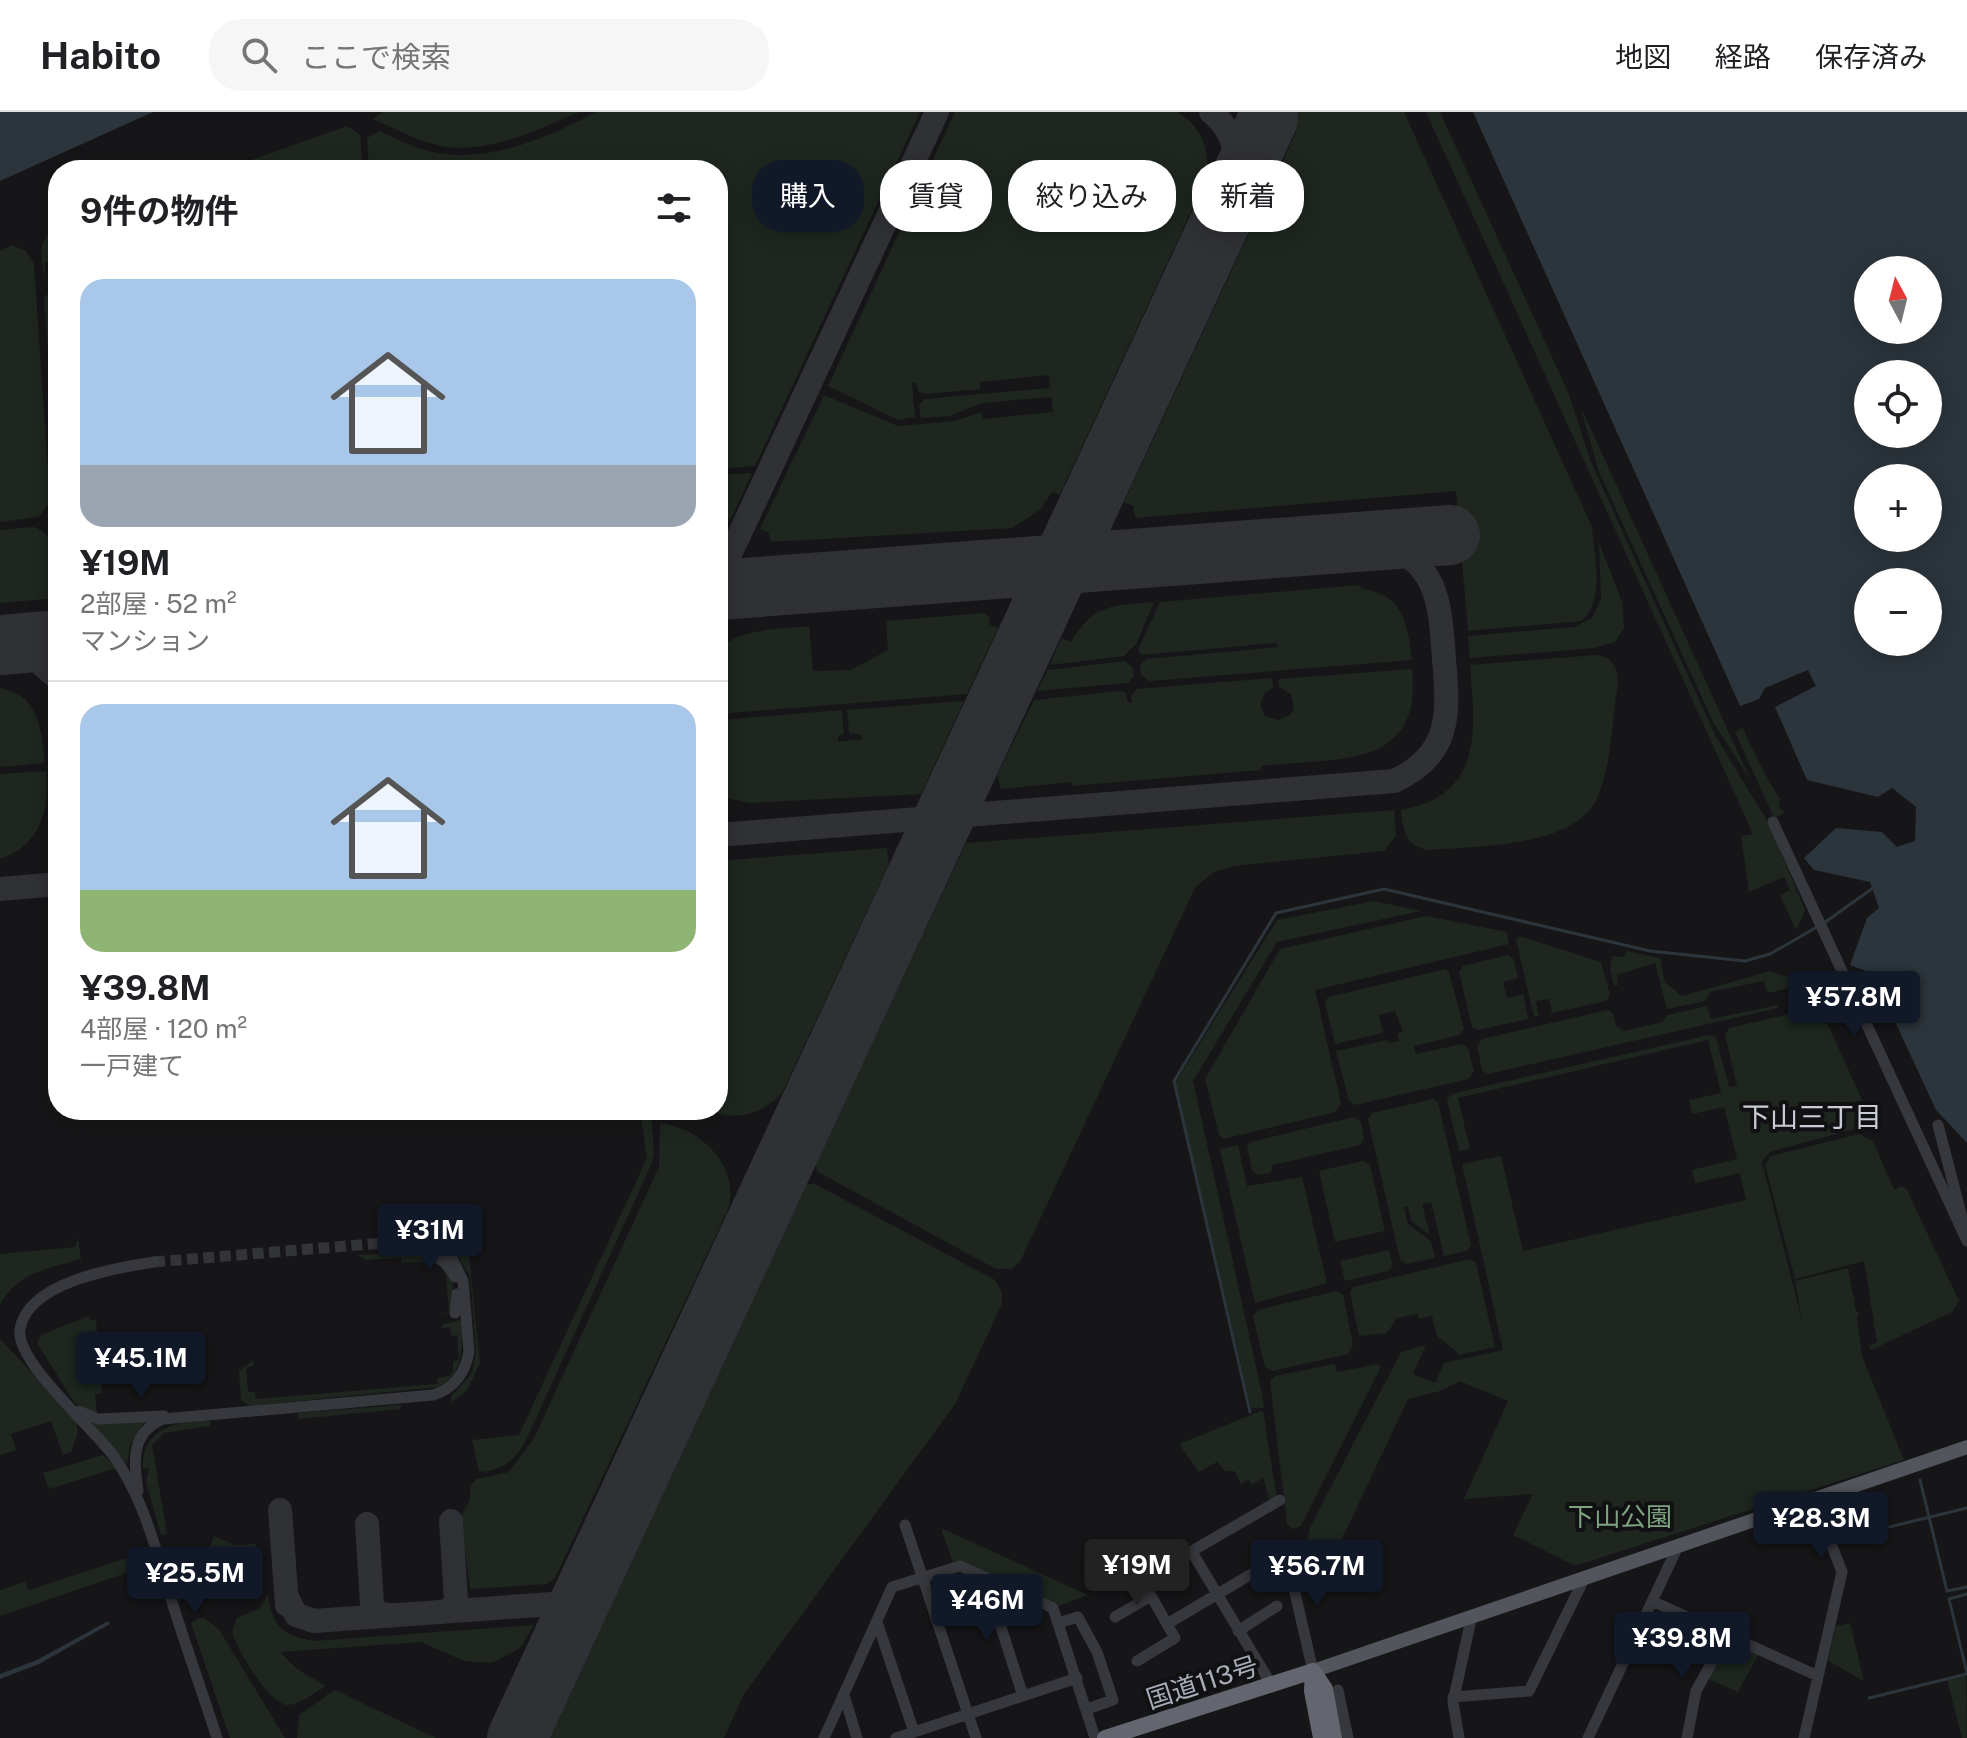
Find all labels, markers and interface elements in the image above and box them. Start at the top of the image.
search box [209,19,769,91]
text: Habito [40,33,161,78]
icon: search [237,33,281,77]
text: ここで検索 [301,39,451,75]
text: 地図 [1615,40,1671,73]
text: 経路 [1715,40,1771,73]
text: 保存済み [1815,40,1927,73]
chip: 購入 [752,160,864,232]
chip: 賃貸 [880,160,992,232]
chip: 絞り込み [1008,160,1176,232]
chip: 新着 [1192,160,1304,232]
icon: filters [652,186,696,230]
text: 9件の物件 [80,191,238,231]
north arrow [1854,256,1942,344]
map controls [1854,256,1942,656]
icon: home [316,331,460,475]
button: locate [1854,360,1942,448]
button: + [1854,464,1942,552]
text: ¥19M [80,543,171,583]
button: − [1854,568,1942,656]
text: 2部屋 · 52 m² [80,588,236,619]
text: マンション [80,625,210,656]
icon: home [316,756,460,900]
text: ¥39.8M [80,968,211,1008]
pin: ¥57.8M [1789,971,1919,1039]
text: ¥57.8M [1806,981,1902,1012]
text: 4部屋 · 120 m² [80,1013,247,1044]
text: 一戸建て [80,1050,184,1081]
district label: 下山三丁目 [1742,1100,1882,1133]
pin: ¥31M [383,1204,477,1272]
text: ¥31M [395,1214,465,1245]
pin: ¥45.1M [76,1332,206,1400]
text: ¥45.1M [94,1342,188,1373]
pin: ¥28.3M [1756,1492,1886,1560]
park label: 下山公園 [1568,1501,1672,1532]
text: ¥28.3M [1771,1502,1871,1533]
pin: ¥19M [1090,1539,1184,1607]
pin: ¥56.7M [1252,1540,1382,1608]
pin: ¥25.5M [130,1547,260,1615]
text: ¥19M [1102,1549,1172,1580]
text: ¥56.7M [1269,1550,1365,1581]
text: ¥25.5M [145,1557,245,1588]
pin: ¥46M [940,1574,1034,1642]
text: ¥46M [949,1584,1025,1615]
pin: ¥39.8M [1617,1612,1747,1680]
text: ¥39.8M [1632,1622,1732,1653]
street label: 国道113号 [1142,1649,1262,1715]

